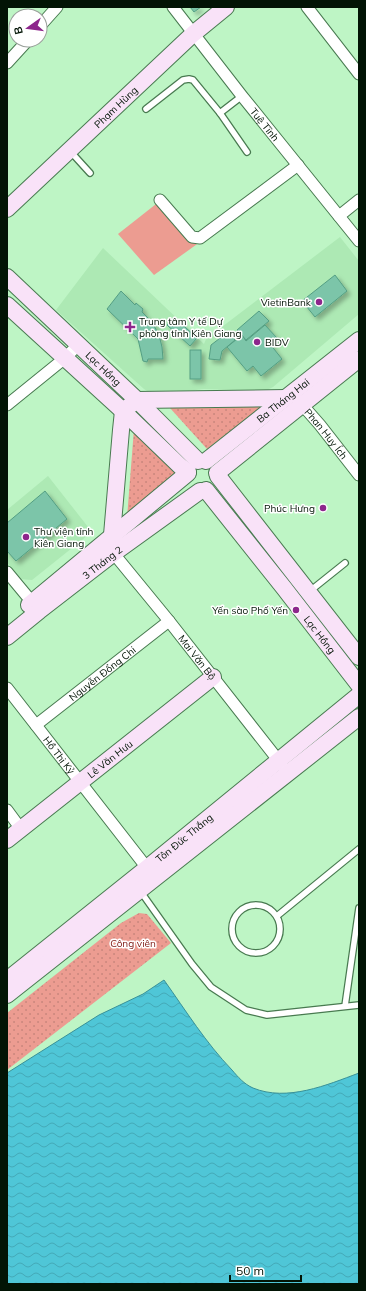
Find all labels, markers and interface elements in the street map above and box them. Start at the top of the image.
north arrow [8,8,48,48]
text: B [10,25,26,36]
street label: Phạm Hùng [91,84,140,131]
street label: Tuệ Tĩnh [247,105,282,144]
place label: VietinBank [261,296,312,309]
marker: VietinBank [314,297,324,307]
place label: Trung tâm Y tế Dự phòng tỉnh Kiên Giang [139,315,242,340]
marker: Trung tâm Y tế Dự phòng tỉnh Kiên Giang [124,321,136,333]
place label: BIDV [265,336,289,349]
marker: BIDV [252,337,262,347]
street label: Lạc Hồng [83,349,124,389]
street label: Ba Tháng Hai [254,376,312,426]
street label: Phan Huy Ích [301,406,350,462]
place label: Phúc Hưng [264,502,315,515]
marker: Phúc Hưng [318,503,328,513]
place label: Thư viện tỉnh Kiên Giang [34,525,94,550]
marker: Thư viện tỉnh Kiên Giang [21,532,31,542]
street label: 3 Tháng 2 [80,543,125,582]
place label: Yến sào Phố Yến [211,604,288,617]
marker: Yến sào Phố Yến [291,605,301,615]
street label: Lạc Hồng [301,613,338,656]
street label: Mai Văn Bộ [175,632,219,683]
street label: Nguyễn Đổng Chi [66,643,139,704]
street label: Hồ Thị Kỷ [40,734,78,777]
street label: Lê Văn Hưu [85,737,135,781]
street label: Tôn Đức Thắng [153,811,216,865]
park label: Công viên [110,937,156,950]
scale bar [230,1257,301,1283]
text: 50 m [236,1263,264,1278]

